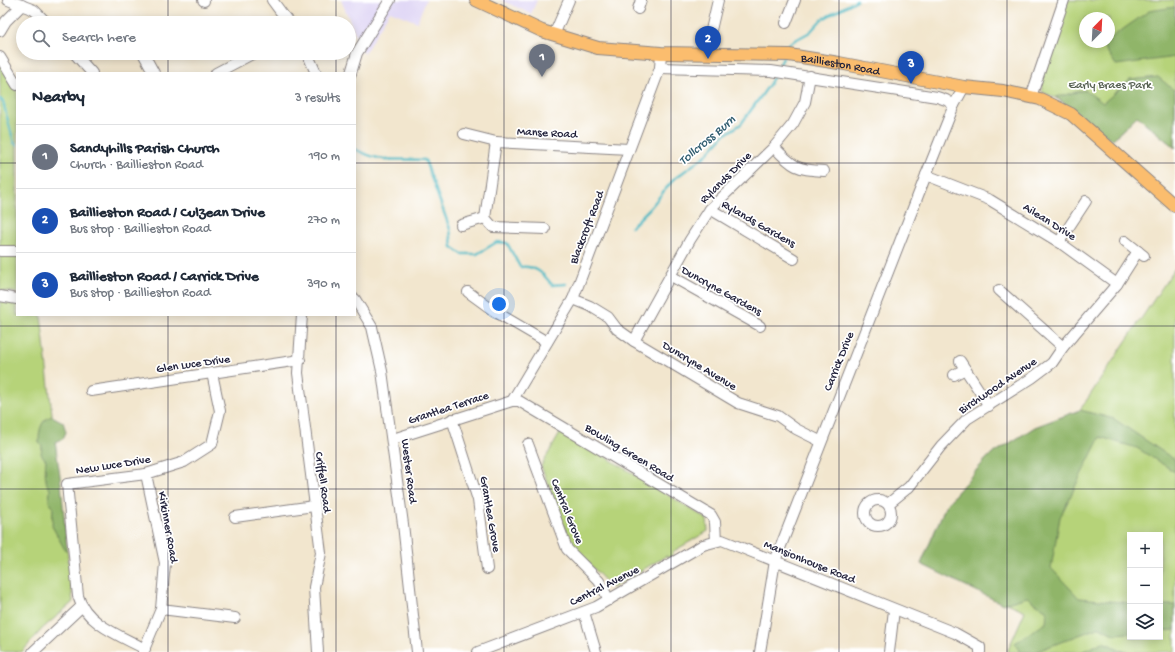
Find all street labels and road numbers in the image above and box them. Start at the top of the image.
street label: Baillieston Road [799,52,882,80]
street label: Manse Road [516,125,578,143]
street label: Rylands Drive [698,149,756,207]
street label: Blackcroft Road [567,188,609,267]
street label: Rylands Gardens [718,198,798,252]
street label: Ailean Drive [1020,201,1079,245]
street label: Duncryne Gardens [677,263,764,320]
street label: Carrick Drive [822,329,858,393]
street label: Duncryne Avenue [658,339,739,395]
street label: Glen Luce Drive [156,353,232,377]
street label: Birchwood Avenue [956,355,1041,419]
street label: Grantlea Terrace [407,389,491,428]
street label: Bowling Green Road [581,421,677,486]
street label: Wester Road [397,438,419,505]
street label: Criffell Road [311,451,333,515]
street label: New Luce Drive [75,453,152,479]
street label: Grantlea Grove [475,475,503,554]
street label: Central Grove [547,477,586,547]
street label: Kirkinner Road [154,491,180,565]
street label: Mansionhouse Road [761,538,858,588]
street label: Central Avenue [568,563,643,610]

